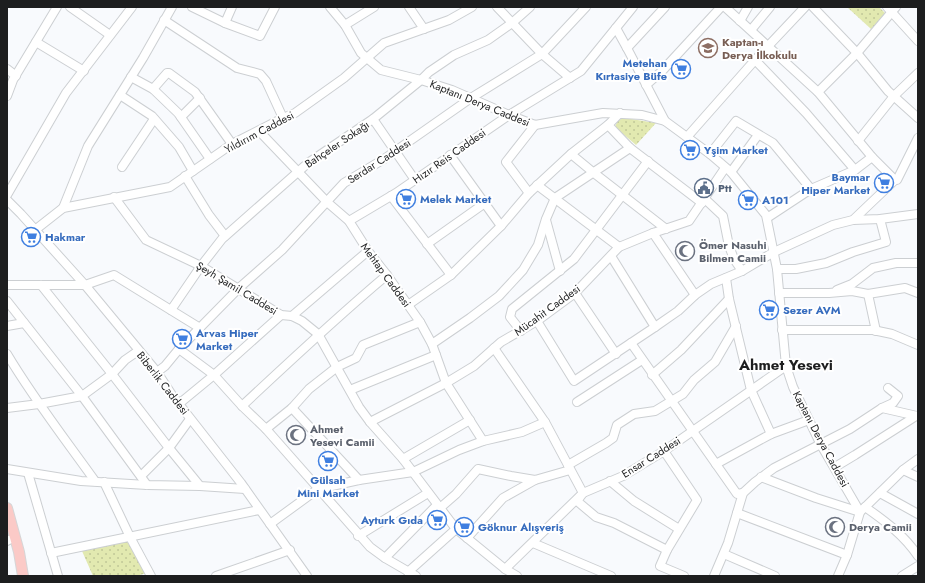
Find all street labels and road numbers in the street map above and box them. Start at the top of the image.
street label: Kaptanı Derya Caddesi [428,76,533,130]
street label: Yıldırım Caddesi [221,107,297,157]
street label: Bahçeler Sokağı [302,116,372,172]
street label: Hızır Reis Caddesi [409,125,489,187]
street label: Serdar Caddesi [344,134,414,187]
street label: Mehtap Caddesi [357,239,415,311]
street label: Şeyh Şamil Caddesi [193,257,281,319]
street label: Mücahit Caddesi [511,280,583,339]
street label: Biberlik Caddesi [133,348,193,418]
street label: Kaptanı Derya Caddesi [789,388,853,490]
street label: Ensar Caddesi [618,432,684,482]

